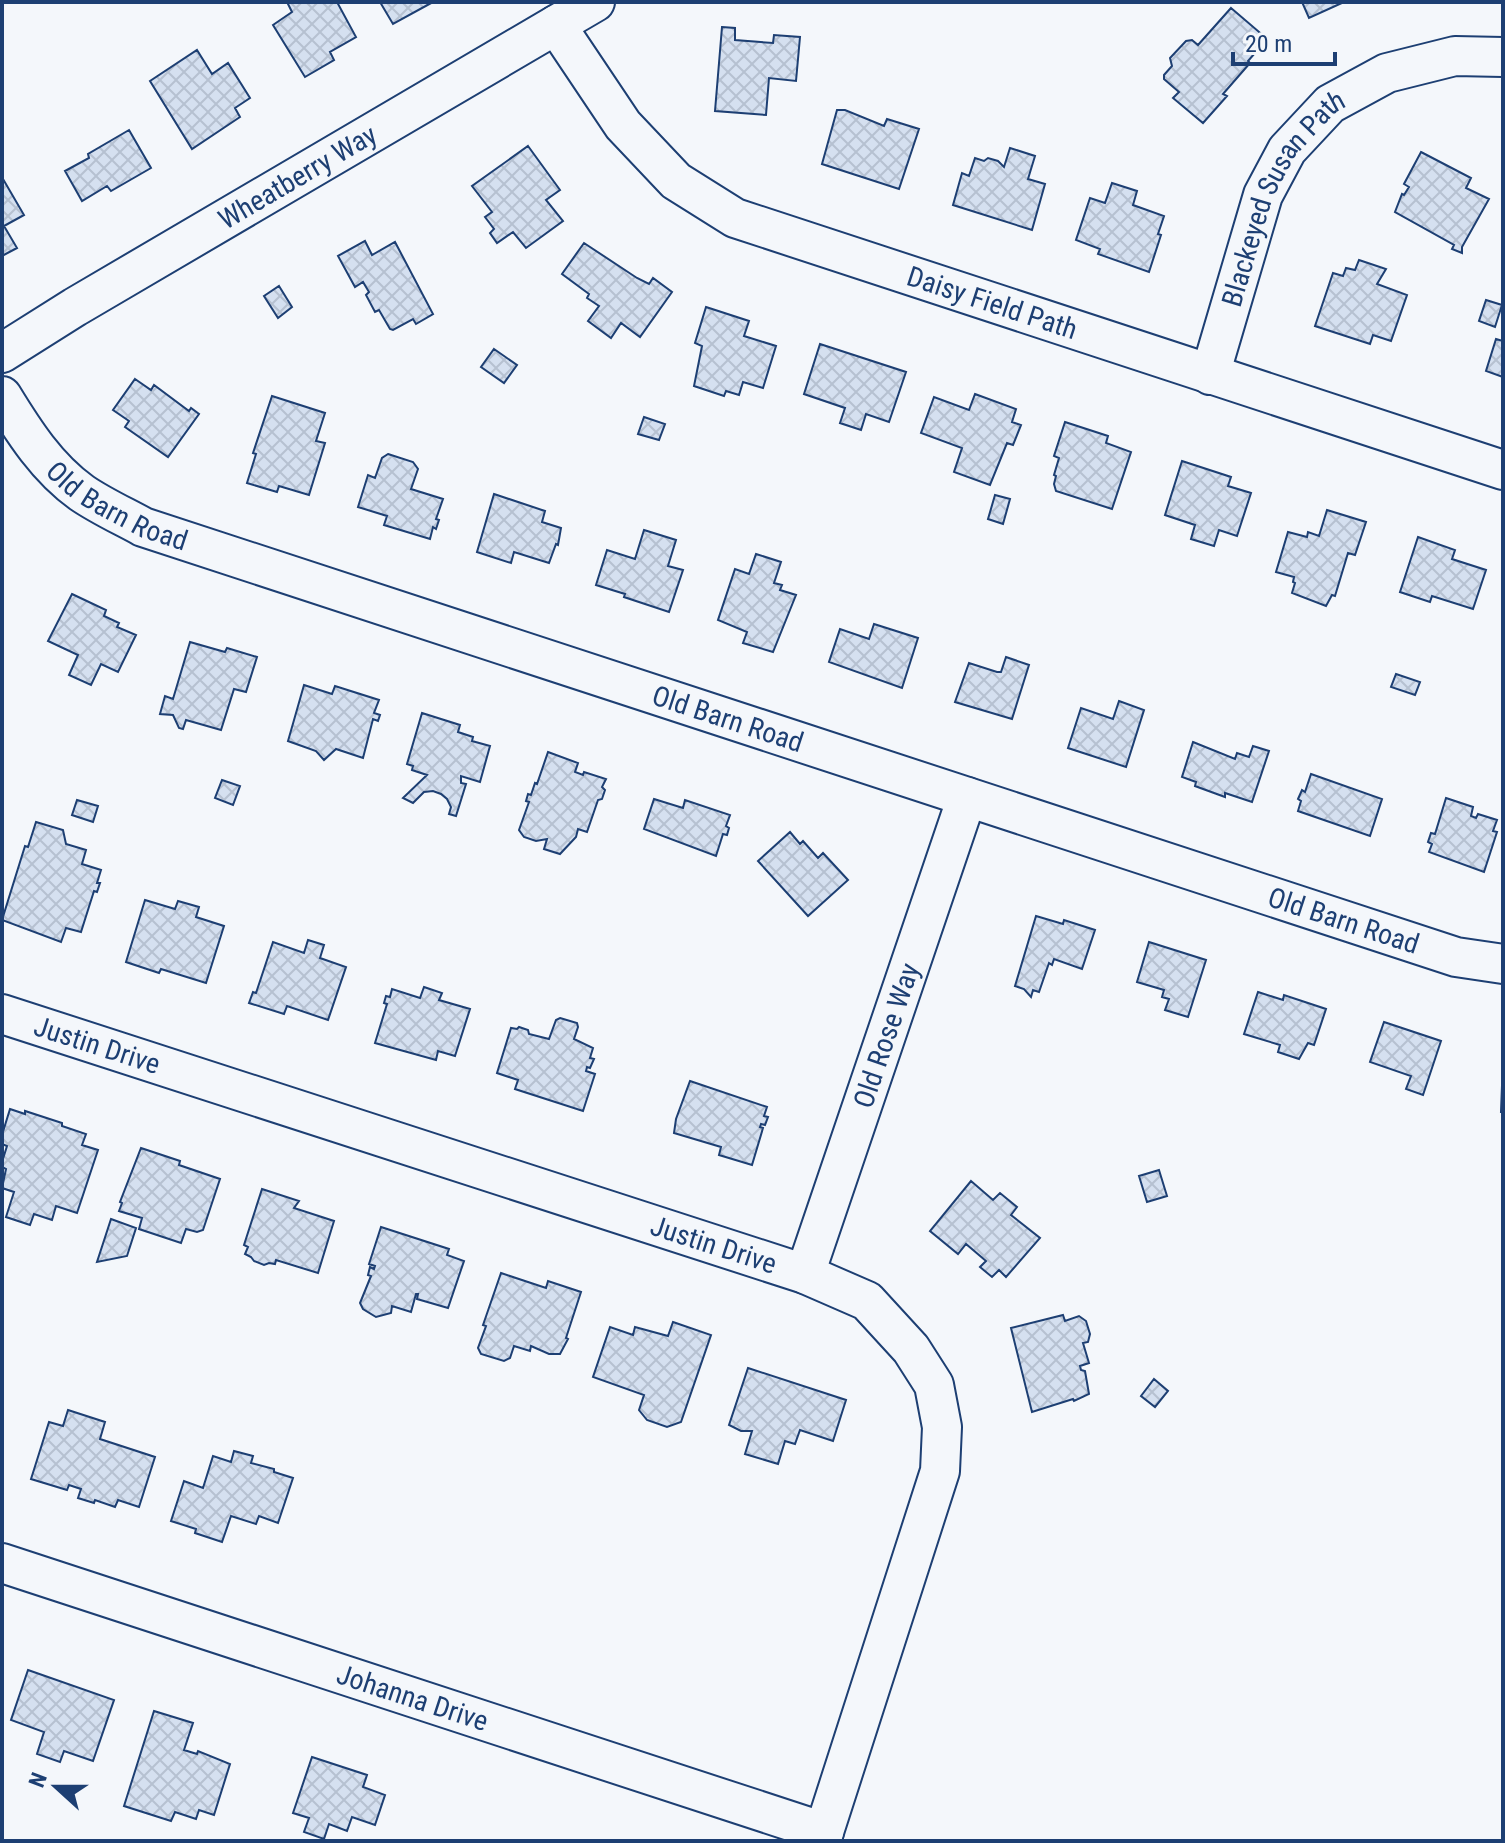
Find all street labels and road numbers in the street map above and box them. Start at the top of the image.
street label: Blackeyed Susan Path [1215,83,1350,310]
street label: Wheatberry Way [212,117,383,236]
street label: Daisy Field Path [903,259,1082,346]
street label: Old Barn Road [40,454,192,557]
street label: Old Barn Road [648,678,808,759]
street label: Old Barn Road [1264,880,1424,960]
street label: Old Rose Way [846,958,926,1112]
street label: Justin Drive [30,1009,164,1081]
street label: Justin Drive [646,1209,781,1280]
street label: Johanna Drive [333,1657,493,1738]

